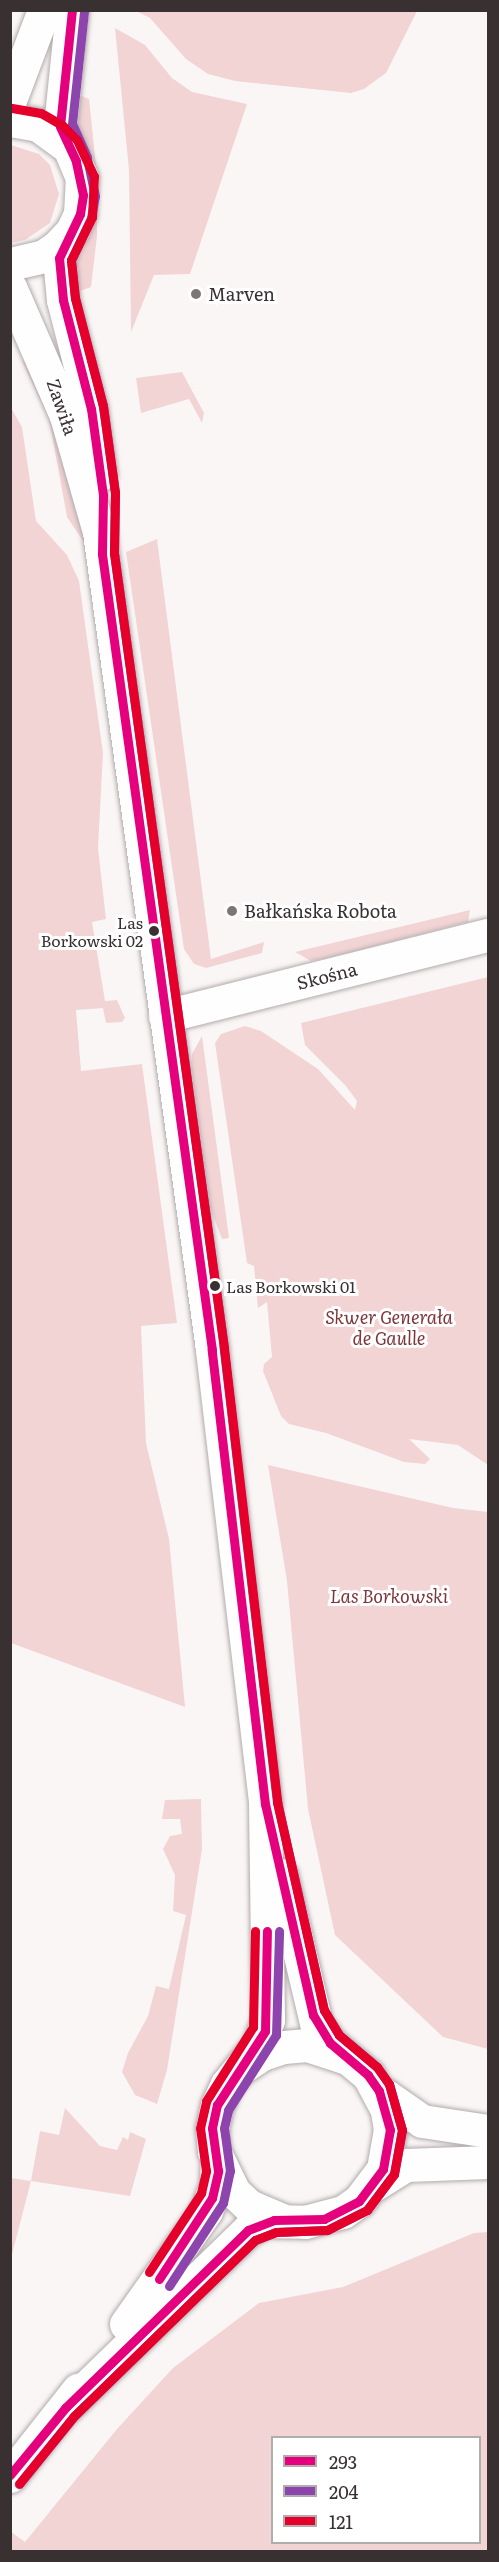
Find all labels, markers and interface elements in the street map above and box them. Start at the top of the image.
place label: Marven [208,283,275,305]
marker: Marven [189,287,203,301]
street label: Zawiła [42,376,82,438]
place label: Bałkańska Robota [244,900,397,922]
marker: Bałkańska Robota [225,904,239,918]
place label: Las Borkowski 02 [41,912,143,950]
marker: Las Borkowski 02 [148,925,160,937]
street label: Skośna [295,958,359,994]
place label: Las Borkowski 01 [226,1276,356,1296]
marker: Las Borkowski 01 [209,1280,221,1292]
park label: Skwer Generała de Gaulle [325,1307,453,1350]
park label: Las Borkowski [330,1585,448,1607]
legend [271,2436,481,2544]
text: 293 [329,2448,357,2475]
text: 204 [329,2478,358,2505]
text: 121 [329,2508,353,2535]

